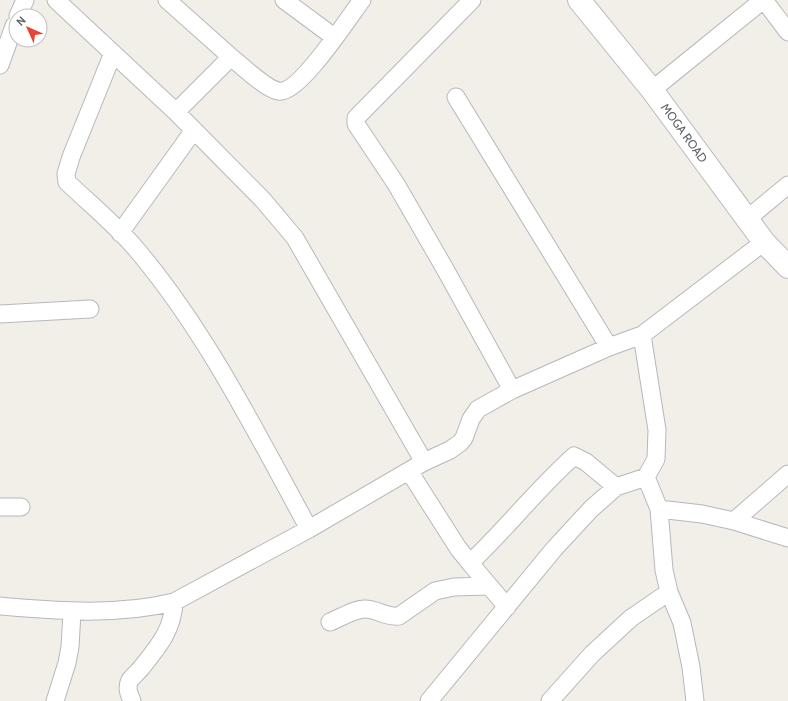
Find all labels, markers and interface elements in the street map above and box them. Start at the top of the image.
north arrow [8,8,48,48]
text: N [13,13,29,29]
street label: MOGA ROAD [658,100,711,165]

